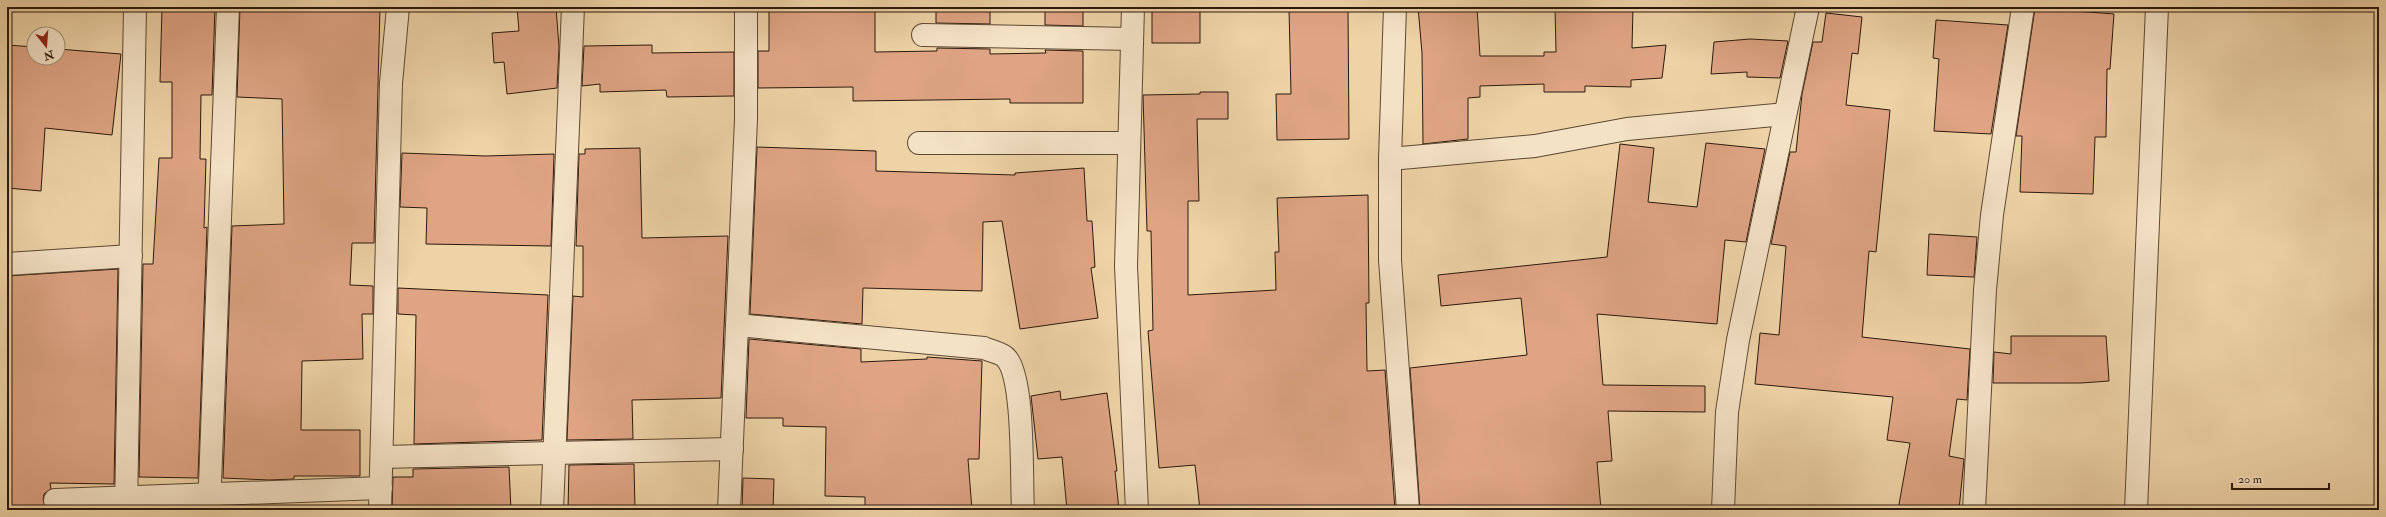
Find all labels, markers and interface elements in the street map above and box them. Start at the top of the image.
north arrow [26,26,66,66]
text: N [41,47,56,63]
scale bar [2232,465,2329,491]
text: 20 m [2238,472,2263,487]

